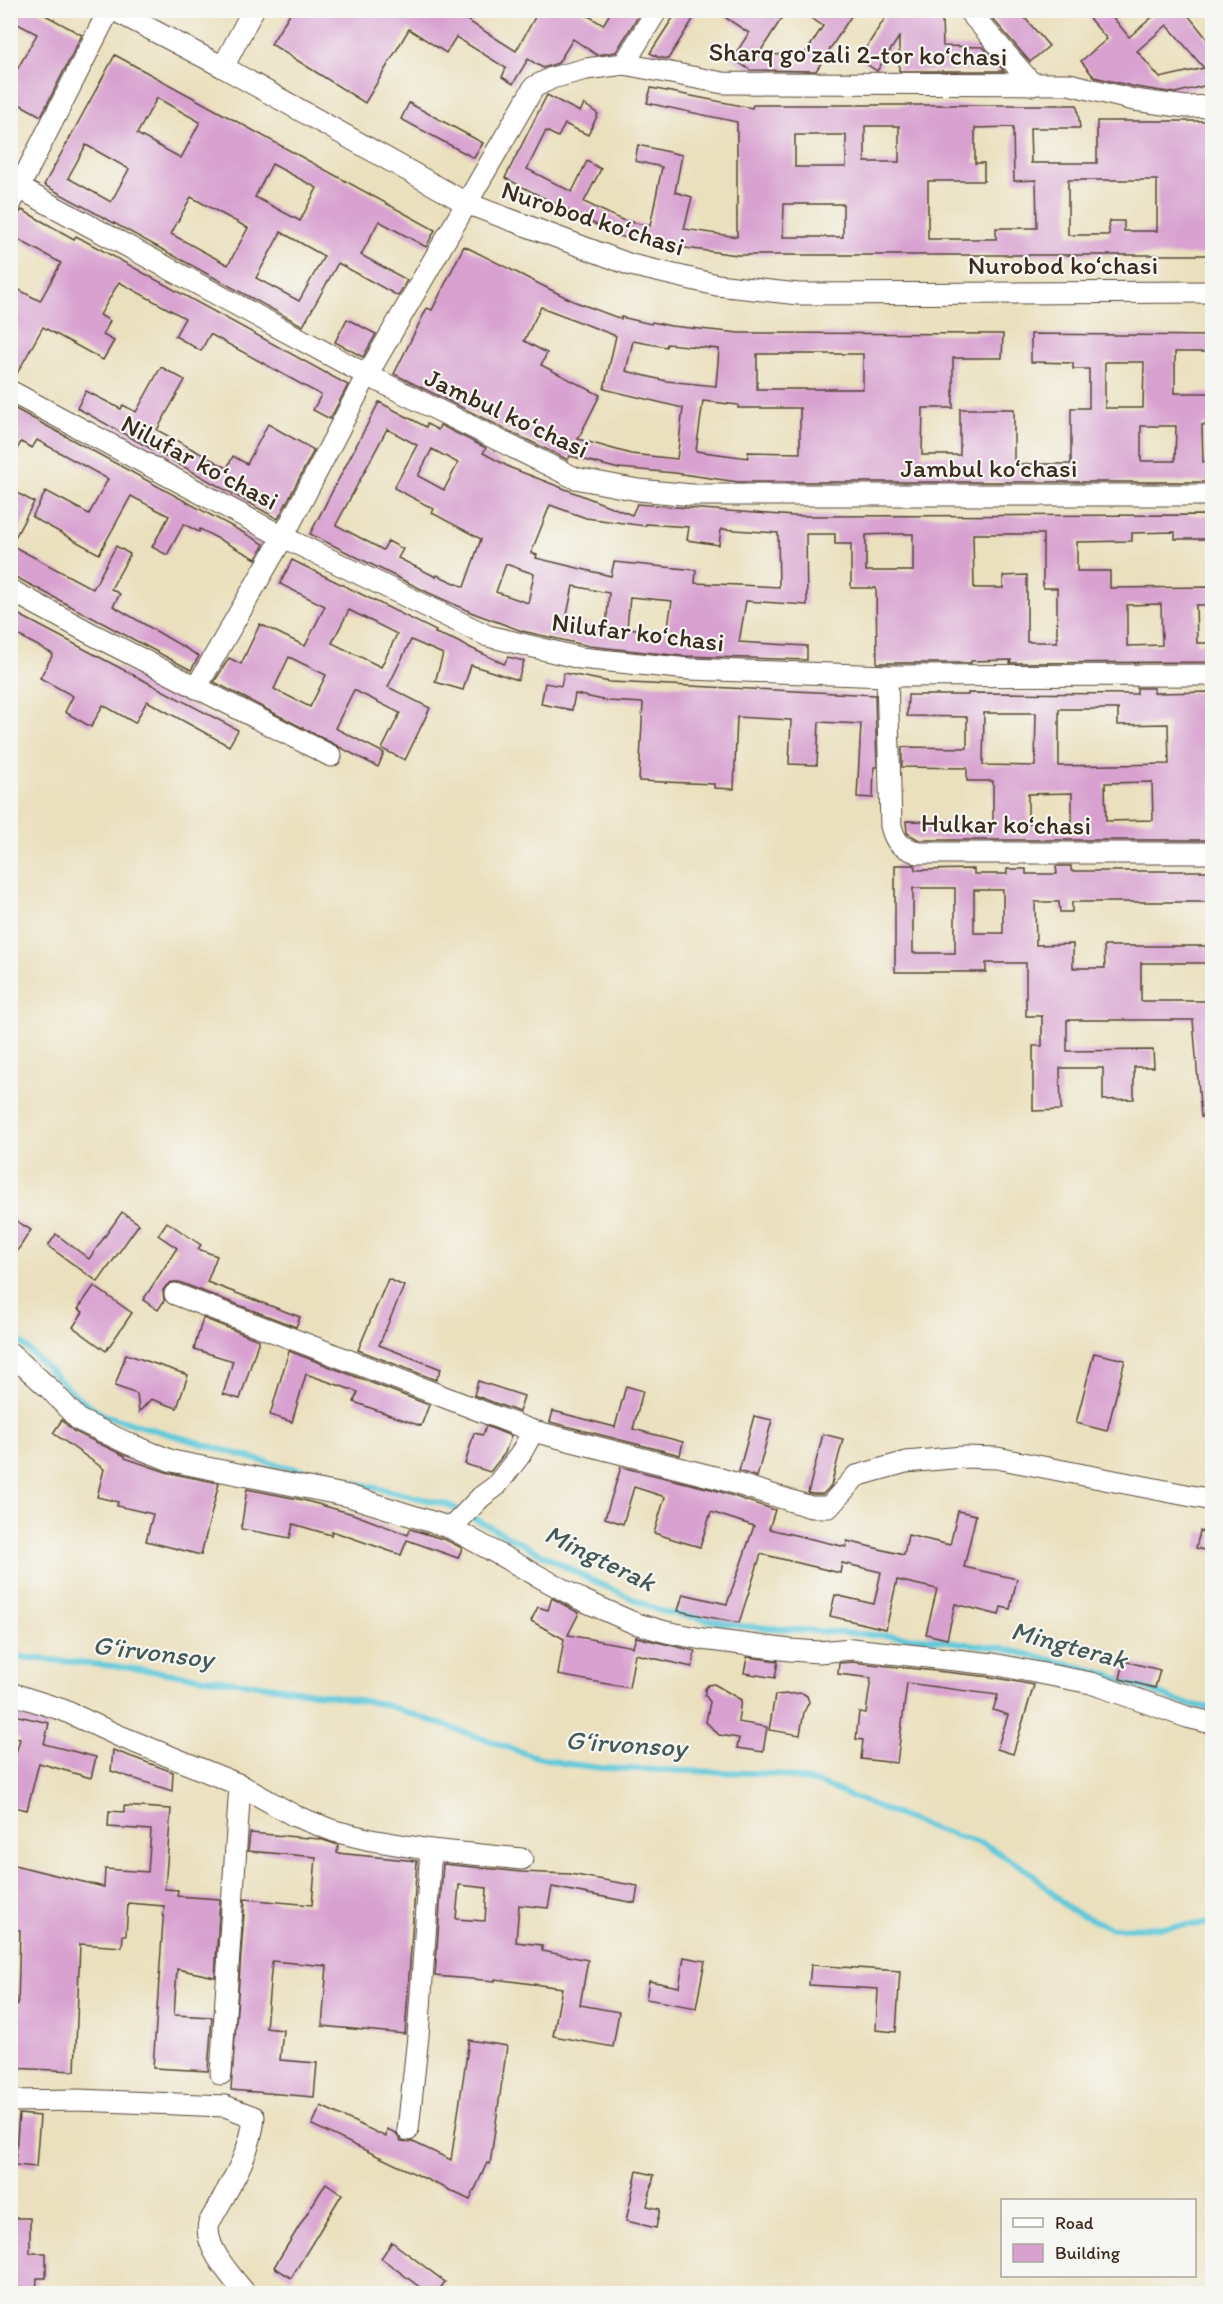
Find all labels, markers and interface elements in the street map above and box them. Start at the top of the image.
street label: Sharq go'zali 2-tor koʻchasi [708,35,1008,73]
street label: Nurobod koʻchasi [498,173,688,263]
street label: Nurobod koʻchasi [968,249,1158,281]
street label: Jambul koʻchasi [420,361,594,465]
street label: Nilufar koʻchasi [116,407,284,517]
street label: Jambul koʻchasi [901,452,1077,484]
street label: Nilufar koʻchasi [550,606,726,658]
street label: Hulkar koʻchasi [921,807,1091,841]
water label: Mingterak [540,1517,663,1599]
water label: Mingterak [1008,1613,1133,1676]
water label: G‘irvonsoy [91,1628,219,1676]
water label: G‘irvonsoy [564,1723,691,1764]
legend [1001,2199,1196,2277]
text: Road [1055,2212,1094,2234]
text: Building [1055,2242,1121,2264]

